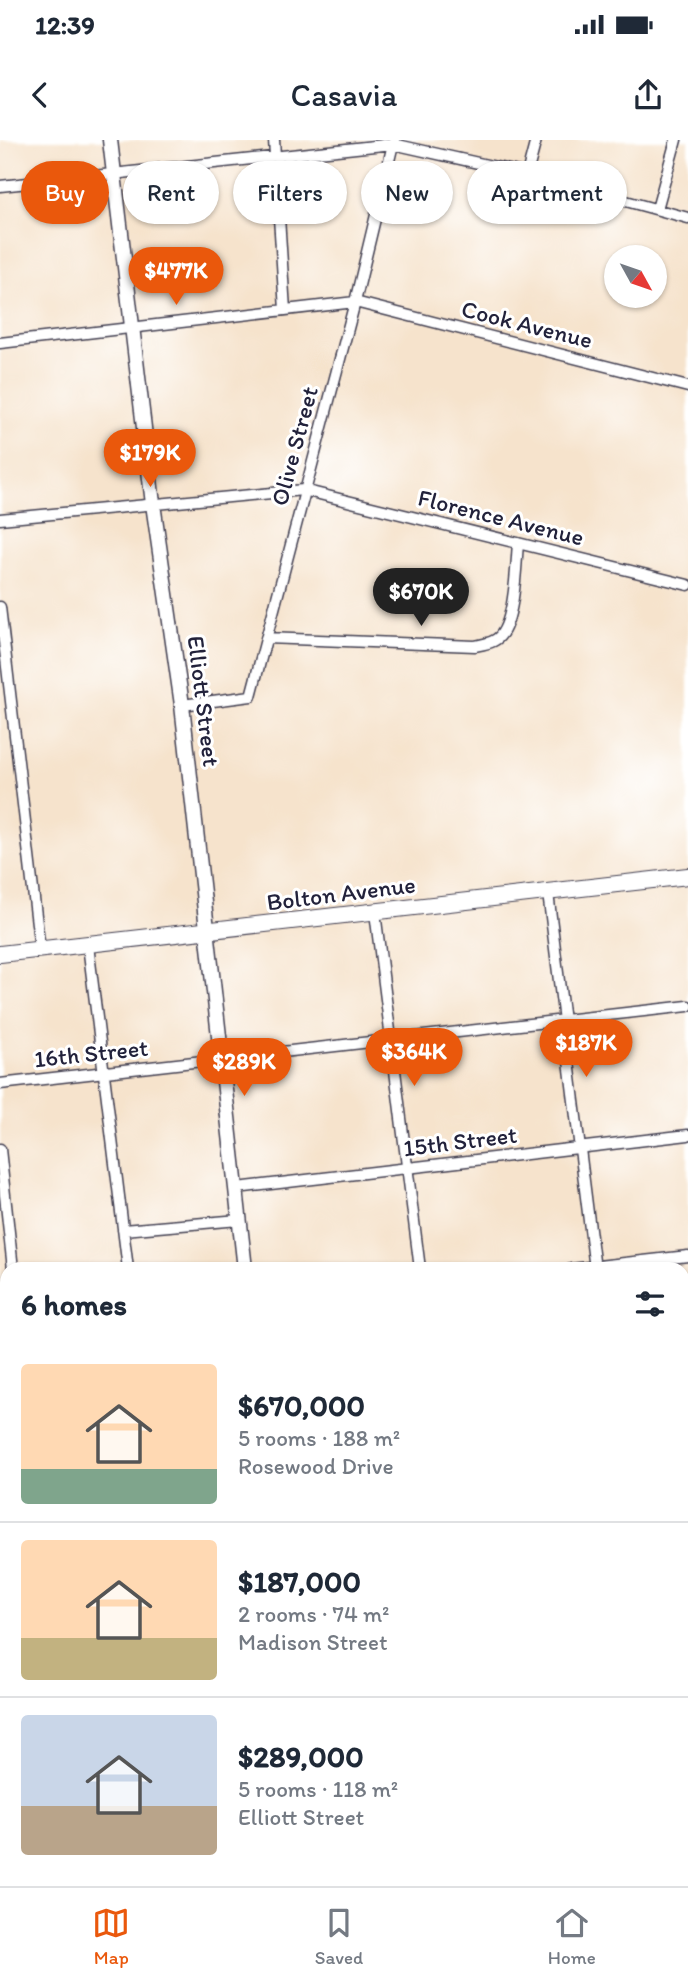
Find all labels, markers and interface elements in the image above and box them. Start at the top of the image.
text: 12:39 [35,9,95,41]
icon: back [21,76,59,114]
text: Casavia [291,76,397,114]
icon: share [629,76,667,114]
chip: Buy [21,161,109,224]
chip: Rent [123,161,219,224]
chip: Filters [233,161,347,224]
chip: New [361,161,453,224]
chip: Apartment [467,161,627,224]
north arrow [604,245,667,308]
map controls [604,245,667,308]
pin: $477K [127,248,225,307]
text: $477K [145,256,208,284]
street label: Cook Avenue [458,294,596,354]
street label: Olive Street [264,383,324,509]
pin: $179K [101,430,199,489]
text: $179K [120,438,180,466]
street label: Florence Avenue [415,482,587,552]
pin: $670K [372,568,470,628]
text: $670K [389,577,453,605]
street label: Elliott Street [182,634,226,768]
street label: Bolton Avenue [265,869,417,917]
pin: $187K [537,1020,635,1079]
pin: $364K [365,1028,463,1088]
text: $187K [555,1028,617,1056]
street label: 16th Street [33,1033,149,1073]
text: $364K [382,1037,446,1065]
pin: $289K [195,1038,293,1098]
text: $289K [212,1047,276,1075]
street label: 15th Street [402,1120,519,1162]
icon: filters [631,1285,669,1323]
text: 6 homes [21,1286,127,1323]
text: $670,000 [238,1387,365,1424]
icon: home [77,1392,161,1476]
text: 5 rooms · 188 m² [238,1424,400,1452]
text: Rosewood Drive [238,1452,393,1480]
text: $187,000 [238,1563,361,1600]
icon: home [77,1568,161,1652]
text: 2 rooms · 74 m² [238,1600,390,1628]
text: Madison Street [238,1628,388,1656]
text: $289,000 [238,1738,364,1775]
icon: home [77,1743,161,1827]
text: 5 rooms · 118 m² [238,1775,398,1803]
text: Elliott Street [238,1803,364,1831]
tab: Map [92,1904,130,1969]
tab: Saved [315,1904,363,1969]
tab: Home [548,1904,596,1969]

